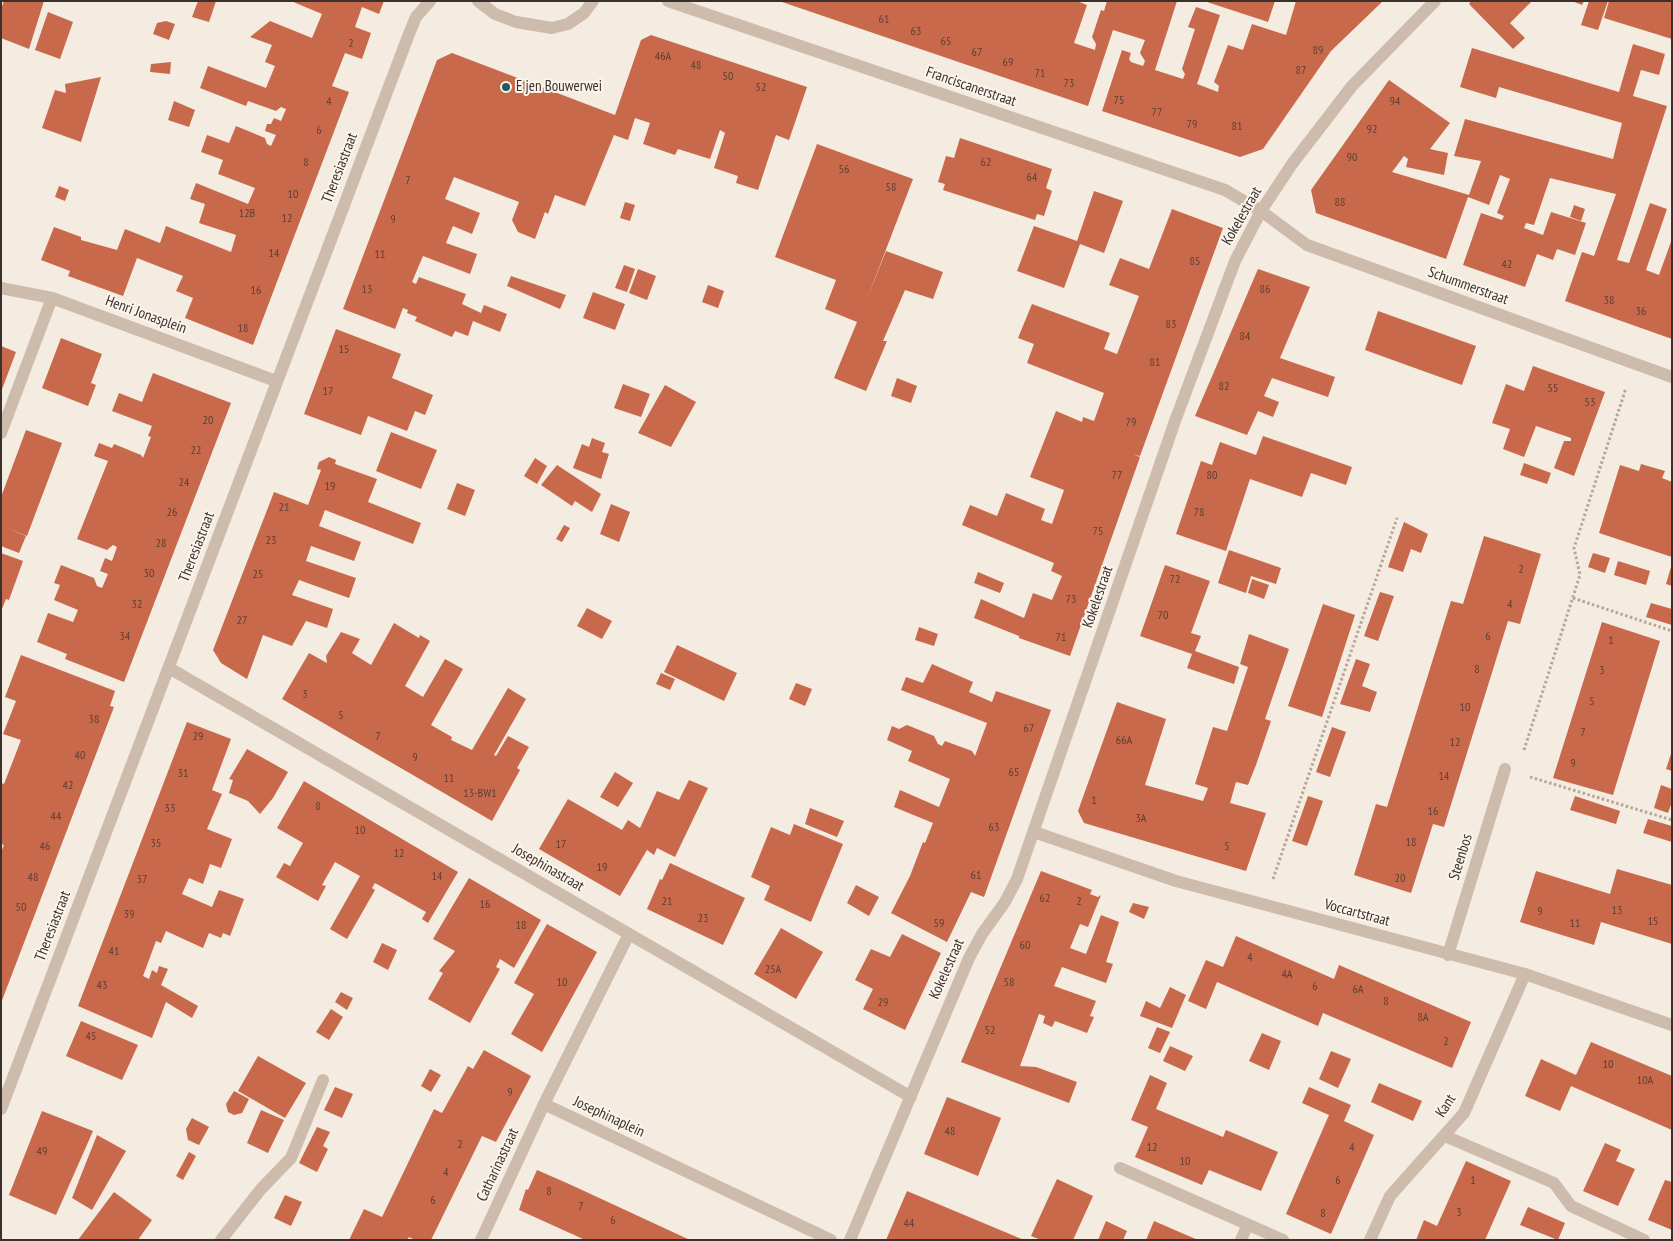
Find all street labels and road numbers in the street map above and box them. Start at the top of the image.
street label: Franciscanerstraat [924,63,1018,111]
street label: Theresiastraat [318,130,362,206]
street label: Kokelestraat [1218,184,1266,248]
street label: Schummerstraat [1425,263,1511,309]
street label: Henri Jonasplein [103,292,189,338]
street label: Theresiastraat [175,509,219,585]
street label: Kokelestraat [1079,564,1117,630]
street label: Steenbos [1445,832,1477,882]
street label: Josephinastraat [509,840,587,896]
street label: Theresiastraat [31,888,75,964]
street label: Voccartstraat [1322,896,1392,930]
street label: Kokelestraat [926,936,968,1002]
street label: Kant [1432,1091,1460,1121]
street label: Josephinaplein [571,1093,647,1141]
street label: Catharinastraat [473,1125,523,1205]

